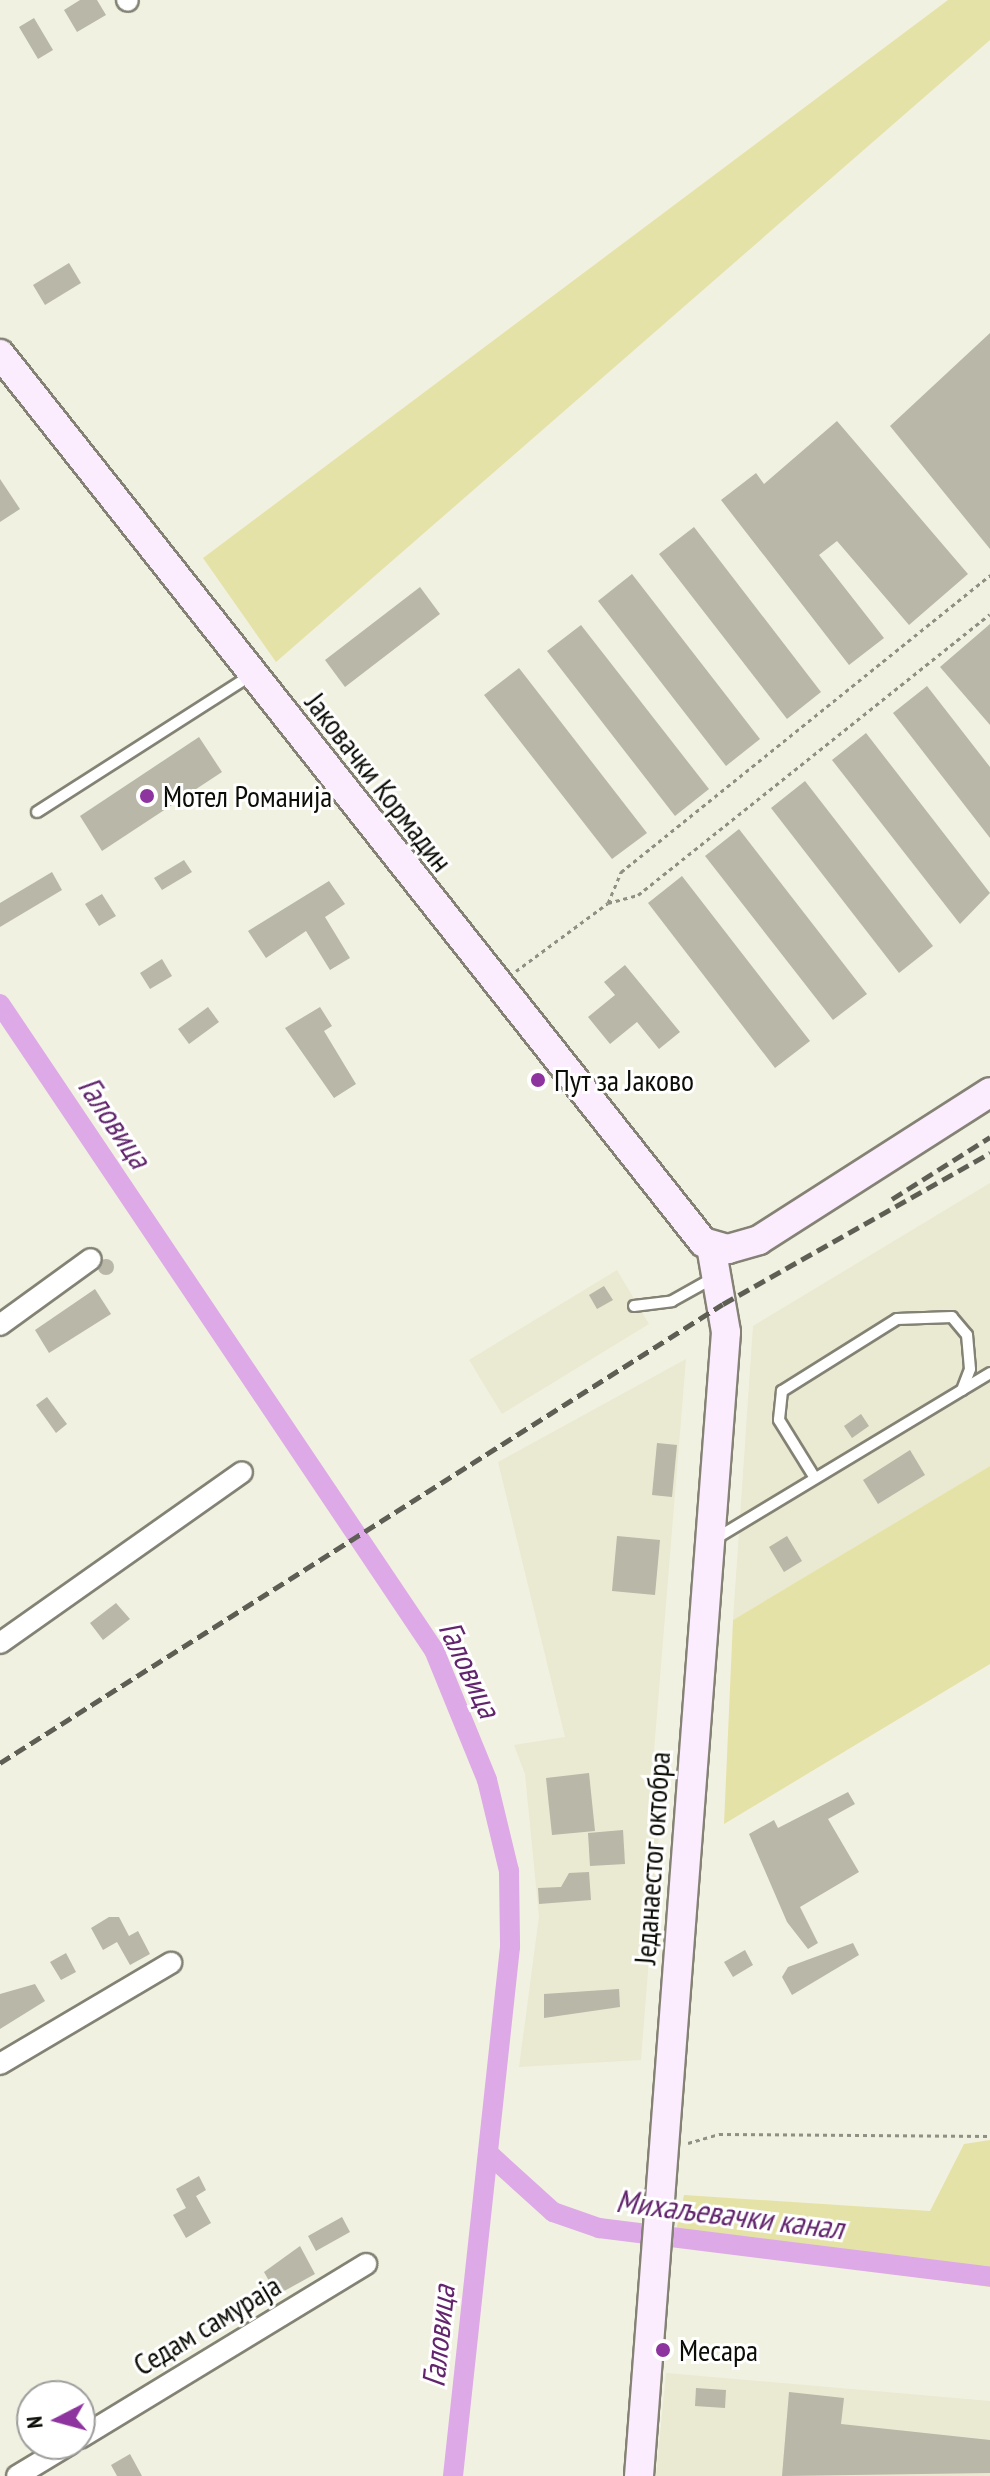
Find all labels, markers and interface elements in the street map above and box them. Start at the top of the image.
street label: Јаковачки Кормадин [298,685,460,879]
place label: Мотел Романија [163,778,332,814]
marker: Мотел Романија [138,787,156,805]
place label: Пут за Јаково [554,1062,695,1098]
water label: Галовица [71,1069,159,1175]
marker: Пут за Јаково [529,1071,547,1089]
water label: Галовица [431,1615,509,1723]
street label: Једанаестог октобра [627,1750,677,1966]
water label: Михаљевачки канал [614,2181,846,2247]
street label: Седам самураја [127,2267,287,2383]
water label: Галовица [414,2283,462,2389]
place label: Месара [679,2332,758,2368]
marker: Месара [654,2341,672,2359]
north arrow [16,2380,96,2460]
text: N [20,2415,49,2430]

